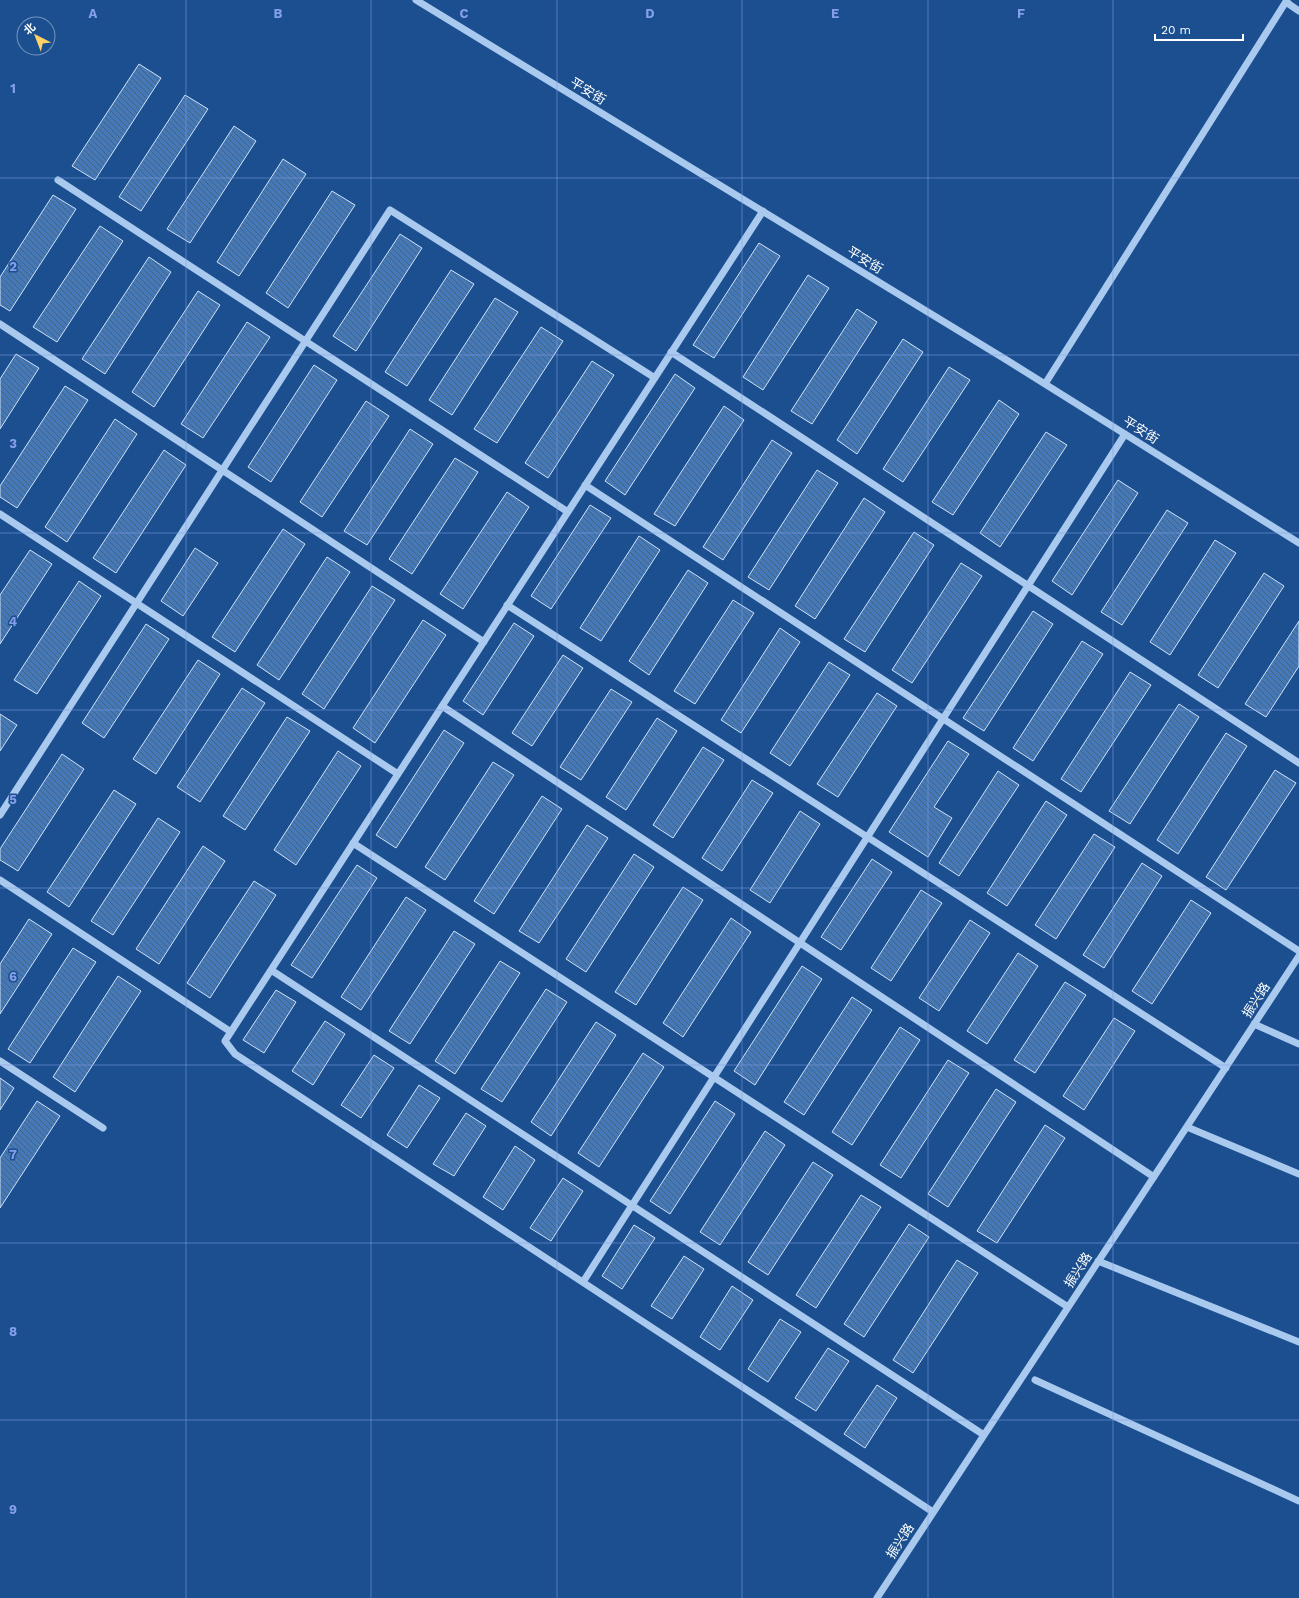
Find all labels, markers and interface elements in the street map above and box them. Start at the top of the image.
text: A [89,6,98,21]
text: B [274,6,283,21]
text: C [460,6,469,21]
text: D [645,6,655,21]
text: E [831,6,839,21]
text: F [1017,6,1025,21]
north arrow [16,16,56,56]
scale bar [1155,16,1243,42]
text: 北 [21,20,38,37]
text: 20 m [1161,23,1191,37]
street label: 平安街 [567,75,609,107]
text: 1 [10,81,16,96]
street label: 平安街 [844,244,886,276]
text: 2 [9,259,17,274]
street label: 平安街 [1120,413,1162,447]
text: 3 [9,436,17,451]
text: 4 [9,614,18,629]
text: 5 [9,792,17,807]
text: 6 [9,969,17,984]
street label: 振兴路 [1239,980,1273,1020]
text: 7 [9,1147,17,1162]
street label: 振兴路 [1061,1250,1095,1290]
text: 8 [9,1324,17,1339]
text: 9 [9,1502,17,1517]
street label: 振兴路 [883,1521,917,1561]

